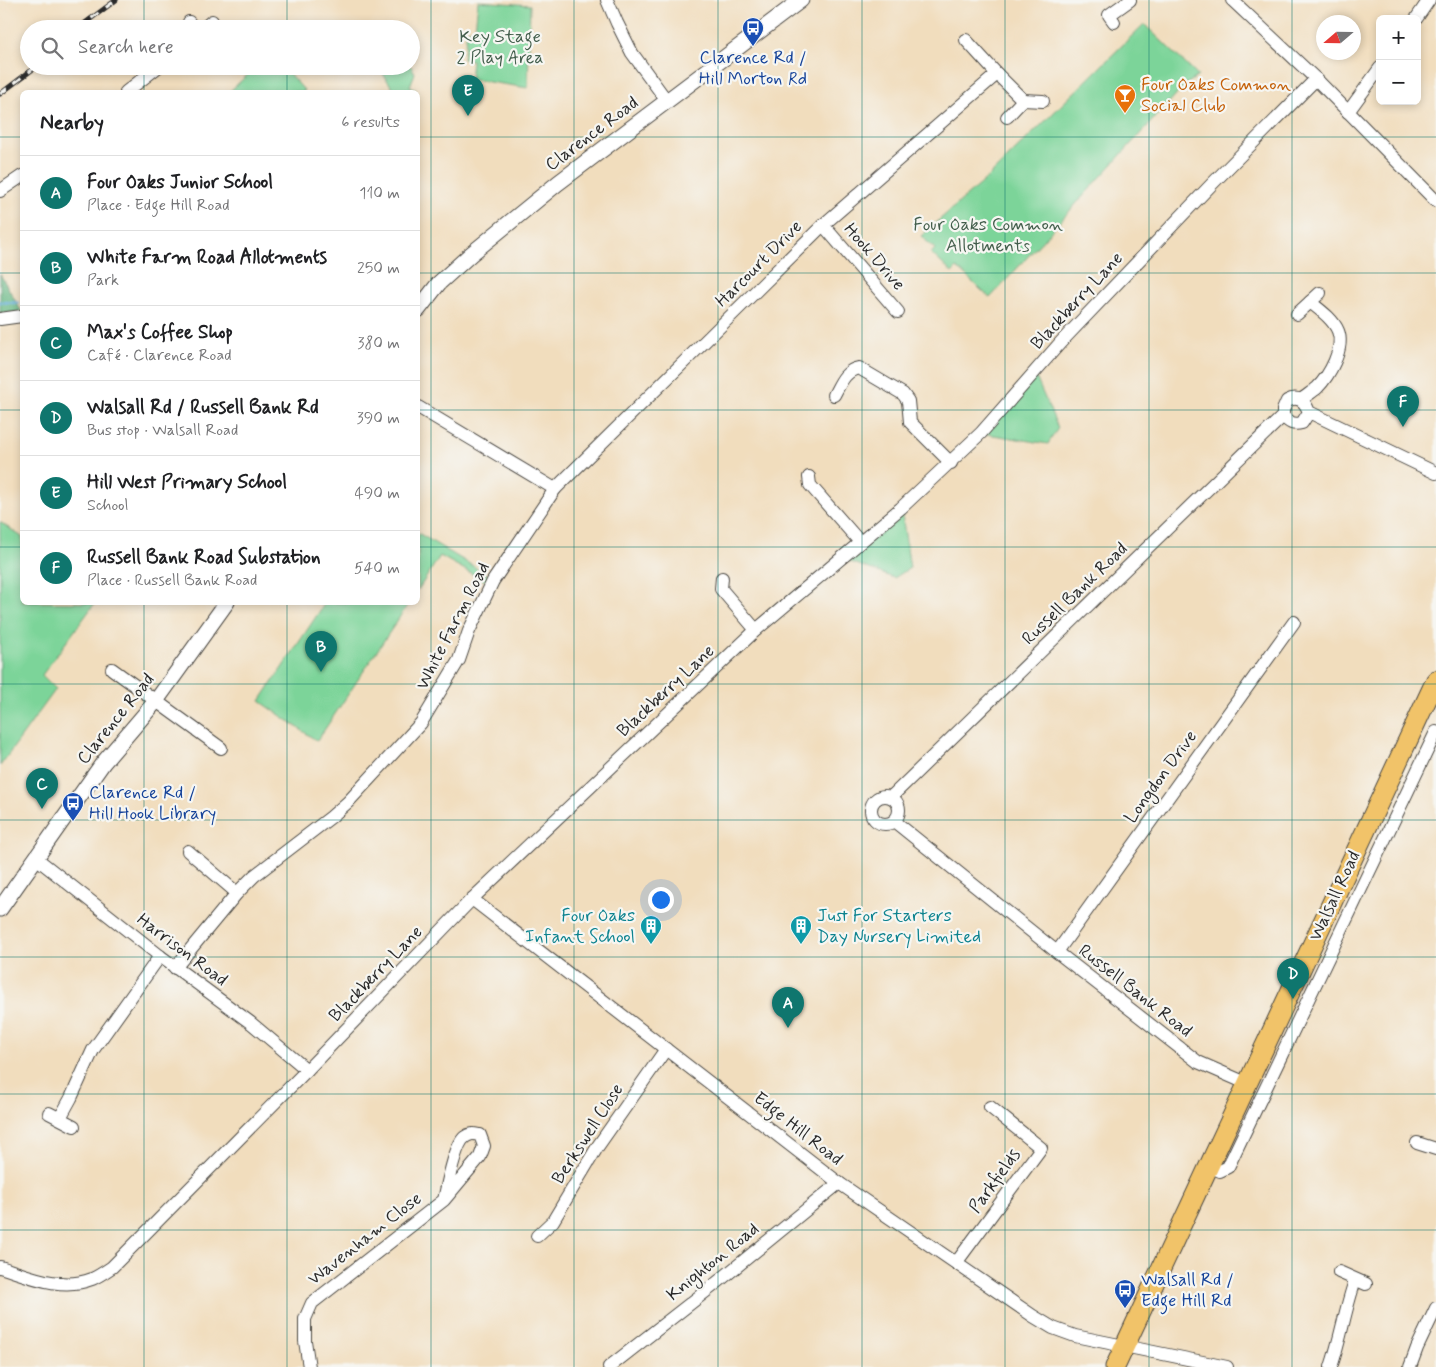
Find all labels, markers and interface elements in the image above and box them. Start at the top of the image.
north arrow [1316,15,1361,60]
map controls [1376,15,1421,105]
button: + [1376,15,1421,60]
bus stop icon: Clarence Rd / Hill Morton Rd [741,16,765,47]
search box [20,20,420,75]
park label: Key Stage 2 Play Area [457,25,543,70]
icon: search [38,34,66,62]
text: Search here [78,35,174,60]
place label: Clarence Rd / Hill Morton Rd [699,46,807,91]
button: − [1376,60,1421,105]
place label: Four Oaks Common Social Club [1141,73,1291,118]
pin: E [452,75,484,116]
bar icon: Four Oaks Common Social Club [1113,83,1137,114]
street label: Clarence Road [541,91,643,177]
text: Nearby [40,109,104,137]
text: 6 results [341,112,400,133]
text: Four Oaks Junior School [87,170,273,195]
text: A [51,183,61,204]
text: 110 m [359,183,400,204]
text: Place · Edge Hill Road [87,195,230,216]
park label: Four Oaks Common Allotments [913,213,1063,258]
street label: Harcourt Drive [710,215,808,313]
street label: Hook Drive [838,218,910,296]
text: White Farm Road Allotments [87,245,327,270]
street label: Blackberry Lane [1025,247,1129,355]
text: B [51,258,61,279]
text: 250 m [357,258,400,279]
text: Park [87,270,119,291]
text: Max's Coffee Shop [87,320,233,345]
text: C [50,333,62,354]
text: 380 m [357,333,400,354]
text: Café · Clarence Road [87,345,232,366]
pin: F [1387,386,1419,427]
text: Walsall Rd / Russell Bank Rd [87,395,319,420]
text: D [50,408,62,429]
text: 390 m [357,408,400,429]
text: Bus stop · Walsall Road [87,420,238,441]
text: Hill West Primary School [87,470,287,495]
text: E [51,483,61,504]
text: 490 m [354,483,400,504]
text: School [87,495,128,516]
street label: Russell Bank Road [1017,537,1133,651]
text: Russell Bank Road Substation [87,545,321,570]
text: F [52,558,60,579]
text: 540 m [354,558,400,579]
street label: White Farm Road [411,558,495,694]
text: Place · Russell Bank Road [87,570,257,591]
pin: B [305,631,337,672]
street label: Blackberry Lane [612,639,720,743]
street label: Clarence Road [72,668,160,770]
street label: Longdon Drive [1119,726,1204,829]
pin: C [26,768,58,809]
place label: Clarence Rd / Hill Hook Library [89,781,216,826]
bus stop icon: Clarence Rd / Hill Hook Library [61,791,85,822]
street label: Walsall Road [1304,847,1366,945]
your location [648,887,674,913]
place label: Four Oaks Infant School [525,904,635,949]
place label: Just For Starters Day Nursery Limited [817,904,981,949]
street label: Harrison Road [132,908,232,992]
building icon: Four Oaks Infant School [639,914,663,945]
building icon: Just For Starters Day Nursery Limited [789,914,813,945]
street label: Blackberry Lane [324,921,428,1027]
street label: Russell Bank Road [1073,939,1197,1043]
pin: D [1277,958,1309,999]
pin: A [772,987,804,1028]
street label: Berkswell Close [547,1079,629,1189]
street label: Edge Hill Road [747,1087,848,1173]
street label: Parkfields [963,1144,1027,1218]
street label: Wavenham Close [303,1187,427,1291]
street label: Knighton Road [662,1217,765,1307]
place label: Walsall Rd / Edge Hill Rd [1141,1268,1234,1315]
bus stop icon: Walsall Rd / Edge Hill Rd [1113,1278,1137,1309]

